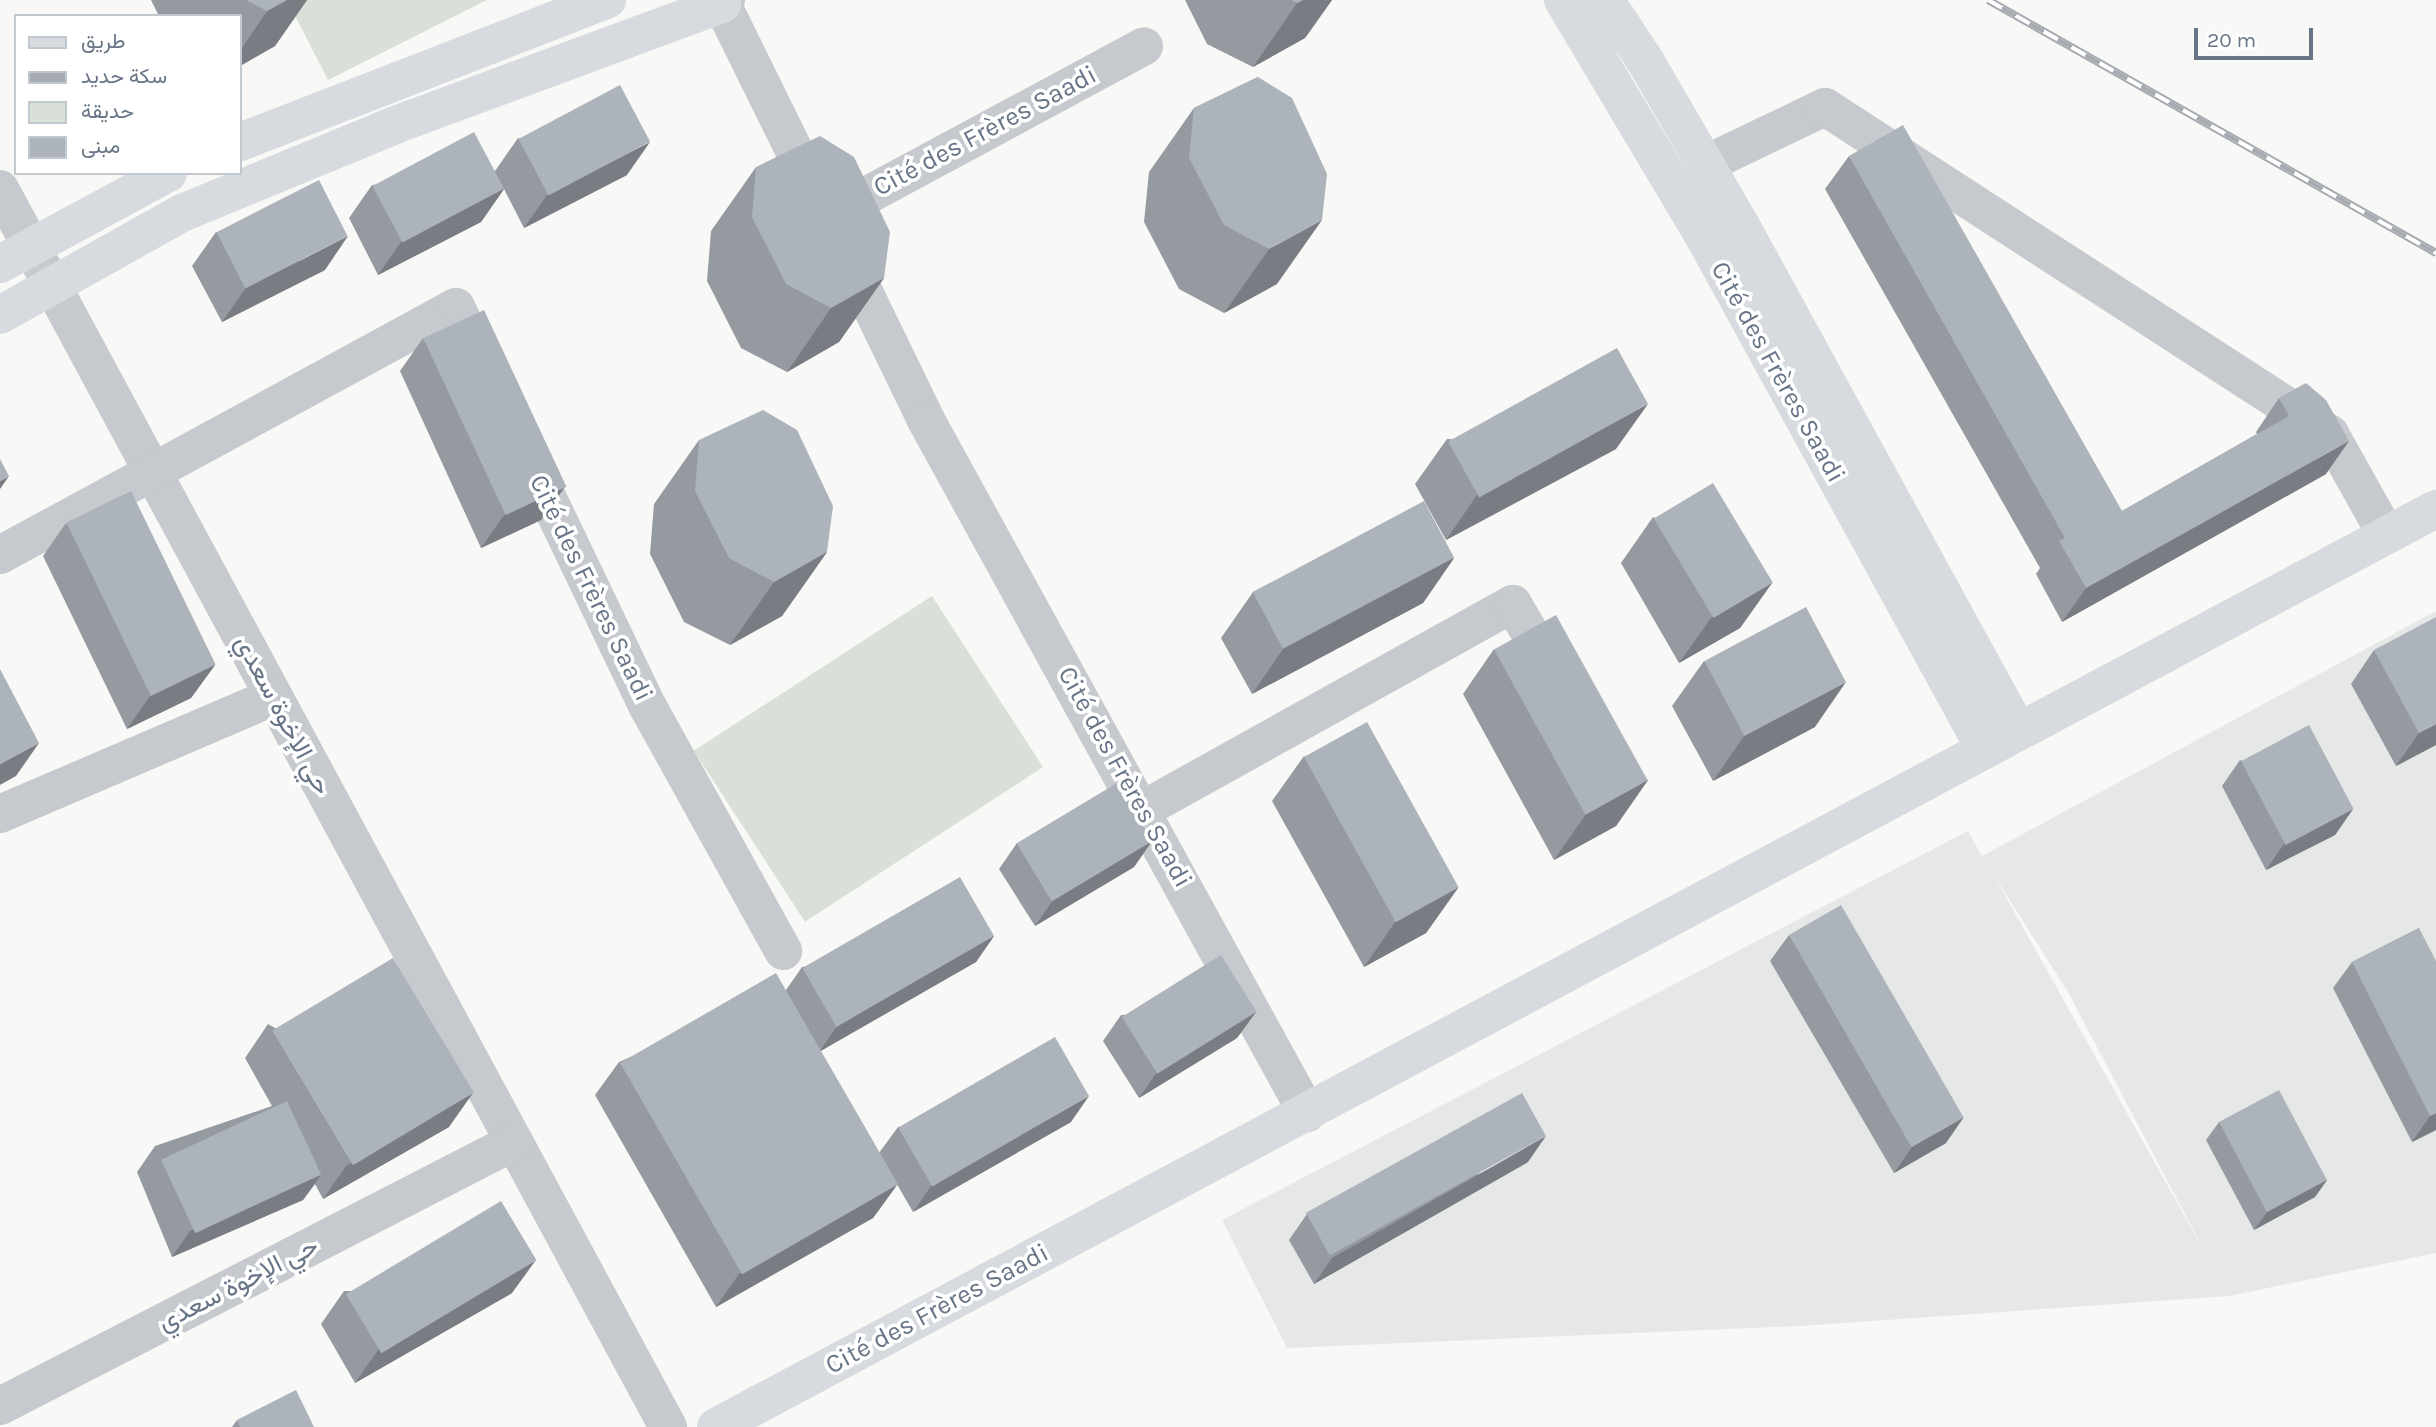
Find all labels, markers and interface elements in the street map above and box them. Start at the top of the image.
legend [14,14,242,175]
scale bar [2198,14,2317,58]
text: 20 m [2207,28,2256,52]
text: طريق [81,29,126,53]
street label: Cité des Frères Saadi [868,59,1102,203]
text: سكة حديد [81,64,167,88]
text: حديقة [81,99,134,123]
text: مبنى [81,134,120,158]
street label: Cité des Frères Saadi [1704,256,1852,488]
street label: Cité des Frères Saadi [523,470,659,706]
street label: حي الإخوة سعدي [228,630,338,800]
street label: Cité des Frères Saadi [1051,661,1199,893]
street label: حي الإخوة سعدي [152,1230,324,1338]
street label: Cité des Frères Saadi [820,1237,1054,1381]

